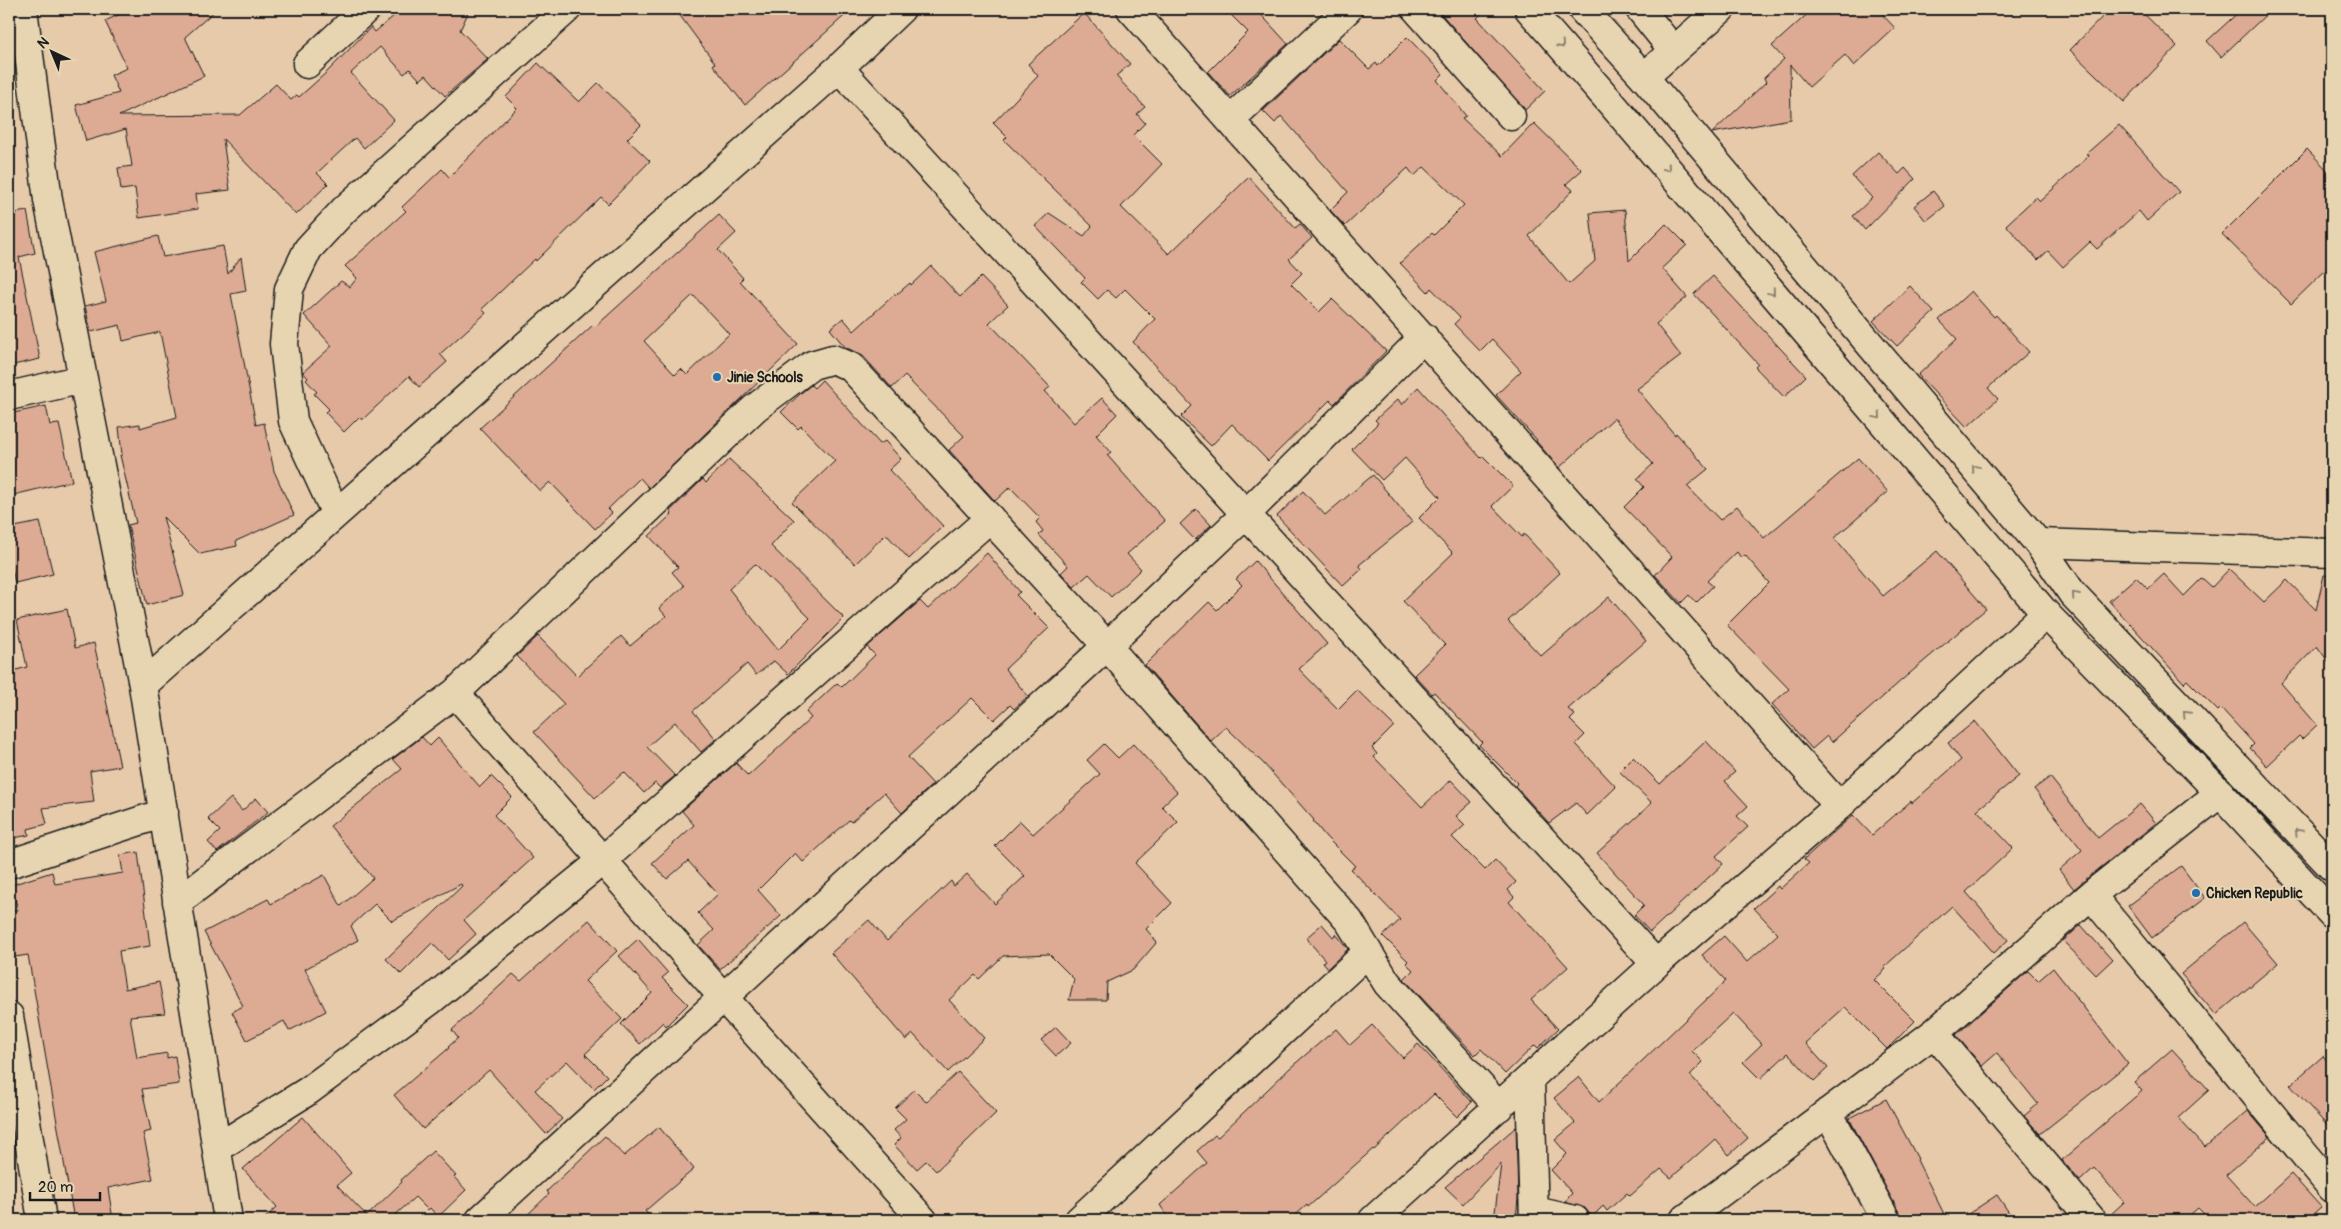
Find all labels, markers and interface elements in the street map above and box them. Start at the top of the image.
north arrow [28,28,78,78]
text: N [34,34,53,52]
one-way arrow [1555,40,1564,49]
one-way arrow [1661,163,1670,172]
one-way arrow [1767,286,1775,295]
place label: Jinie Schools [727,369,804,386]
marker: Jinie Schools [711,371,723,383]
one-way arrow [1872,410,1881,419]
one-way arrow [1972,465,1980,474]
one-way arrow [2072,592,2081,601]
one-way arrow [2183,711,2192,720]
one-way arrow [2295,828,2304,837]
place label: Chicken Republic [2206,885,2303,902]
marker: Chicken Republic [2190,887,2202,899]
scale bar [30,1169,100,1201]
text: 20 m [38,1178,73,1197]

